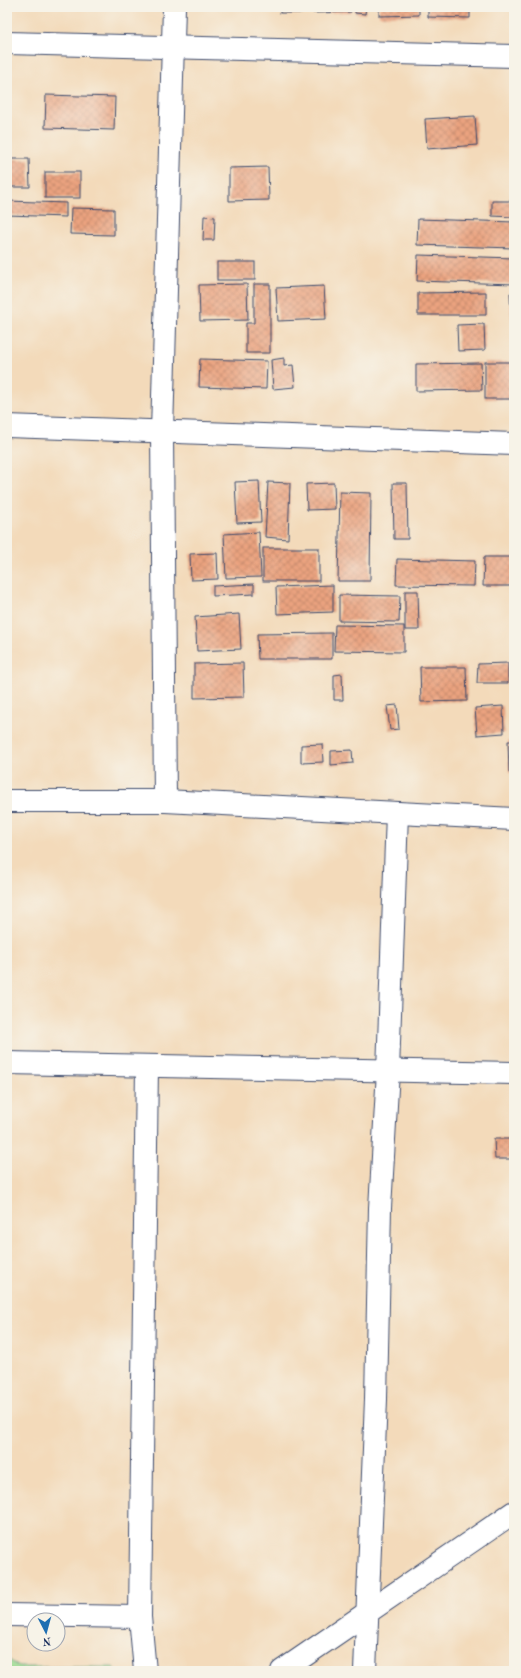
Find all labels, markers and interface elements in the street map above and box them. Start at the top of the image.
north arrow [26,1612,66,1652]
text: N [42,1635,52,1646]

